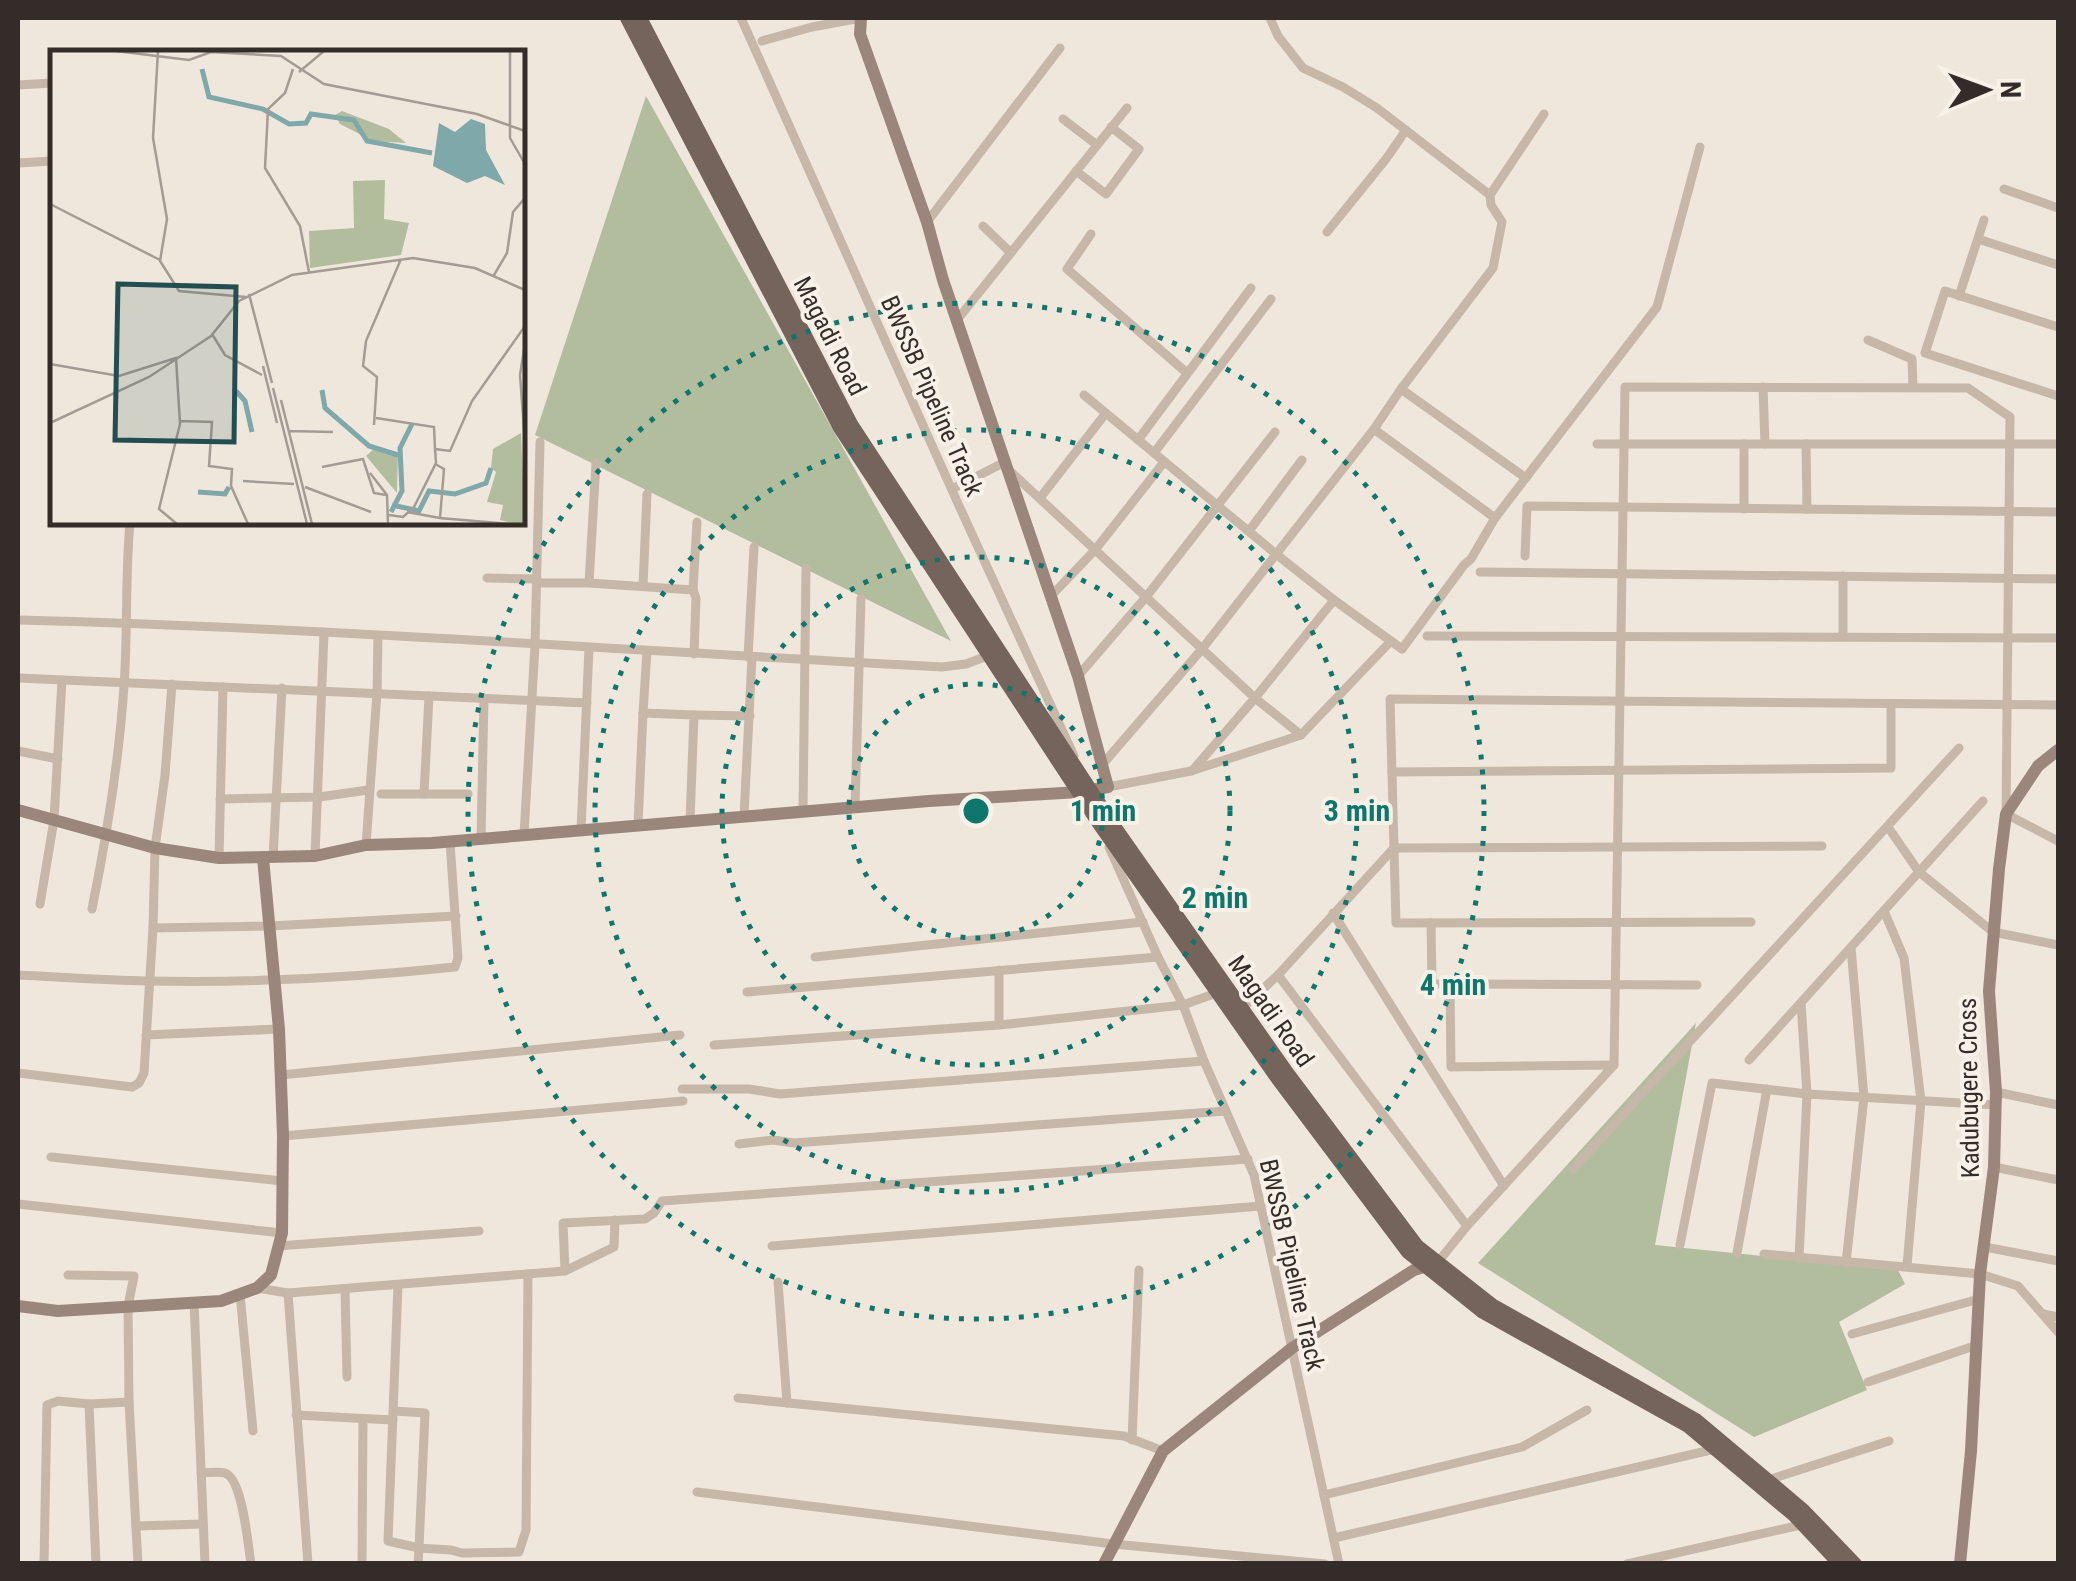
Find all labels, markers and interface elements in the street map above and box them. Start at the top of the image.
north arrow [1936,40,2036,140]
inset map [50,50,525,525]
text: N [1994,81,2027,98]
street label: Magadi Road [788,272,872,400]
street label: BWSSB Pipeline Track [875,291,990,501]
centre of rings [958,793,994,829]
text: 1 min [1070,793,1136,828]
text: 3 min [1324,793,1390,828]
text: 2 min [1182,880,1248,915]
street label: Magadi Road [1222,950,1320,1072]
text: 4 min [1420,967,1486,1002]
street label: Kadubugere Cross [1953,998,1985,1178]
street label: BWSSB Pipeline Track [1254,1156,1331,1374]

